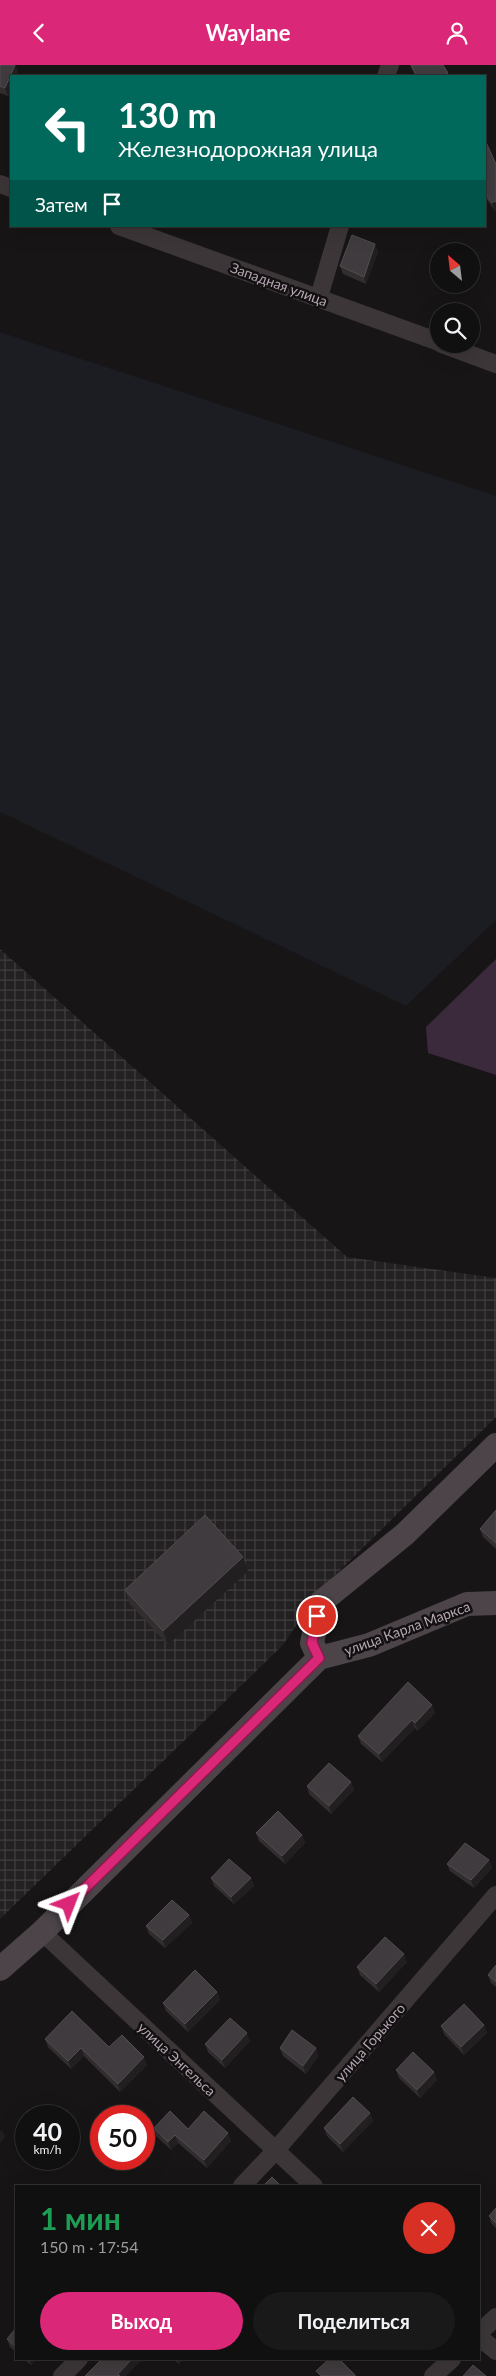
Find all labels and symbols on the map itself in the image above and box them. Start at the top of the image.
north arrow [430,243,480,293]
street label: Западная улица [228,259,330,309]
pin [296,1595,338,1637]
street label: улица Карла Маркса [342,1597,472,1659]
position arrow [42,1877,94,1929]
street label: улица Горького [332,2000,409,2084]
street label: улица Энгельса [134,2019,220,2099]
speed limit sign: 50 [90,2105,155,2170]

